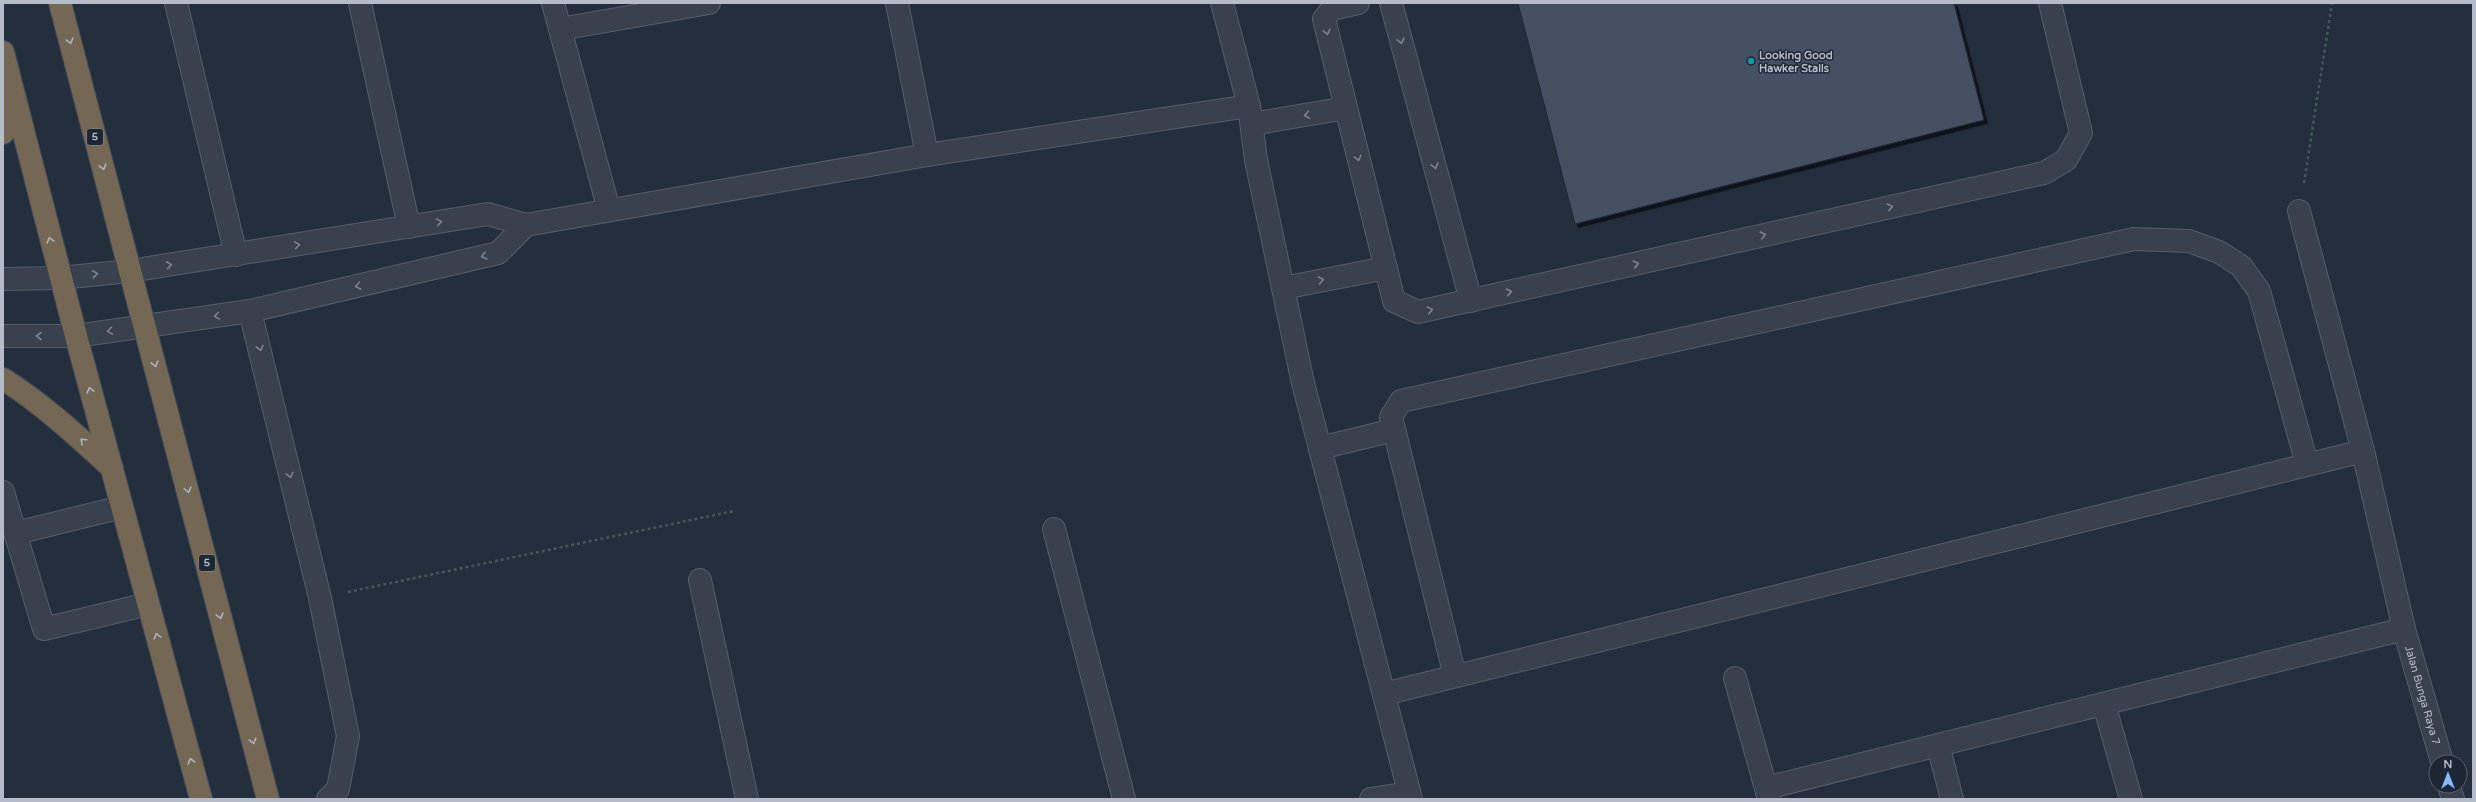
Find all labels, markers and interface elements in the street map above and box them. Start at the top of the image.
one-way arrow [1323,29,1331,35]
one-way arrow [65,37,74,44]
one-way arrow [1396,37,1405,44]
place label: Looking Good Hawker Stalls [1759,49,1833,75]
marker: Looking Good Hawker Stalls [1746,56,1756,66]
one-way arrow [1304,110,1311,118]
road number: 5 [87,129,103,145]
one-way arrow [1354,155,1362,161]
one-way arrow [1430,162,1439,169]
one-way arrow [98,163,107,170]
one-way arrow [1886,204,1893,212]
one-way arrow [436,218,442,227]
one-way arrow [1760,232,1766,240]
one-way arrow [47,237,55,243]
one-way arrow [294,241,300,250]
one-way arrow [481,252,488,260]
one-way arrow [1633,260,1639,268]
one-way arrow [165,261,172,270]
one-way arrow [92,270,98,279]
one-way arrow [1318,277,1324,285]
one-way arrow [355,281,361,289]
one-way arrow [1506,289,1512,297]
one-way arrow [1427,306,1433,314]
one-way arrow [214,311,220,320]
one-way arrow [107,326,113,335]
one-way arrow [36,332,42,340]
one-way arrow [255,345,263,352]
one-way arrow [150,361,158,367]
one-way arrow [87,387,95,393]
one-way arrow [80,439,88,446]
one-way arrow [286,472,294,478]
one-way arrow [183,487,191,493]
road number: 5 [199,555,215,571]
one-way arrow [216,612,224,619]
one-way arrow [153,633,162,640]
street label: Jalan Bunga Raya 7 [2403,644,2443,746]
one-way arrow [249,738,257,745]
north arrow [2428,754,2468,794]
one-way arrow [187,758,195,765]
text: N [2444,758,2452,771]

